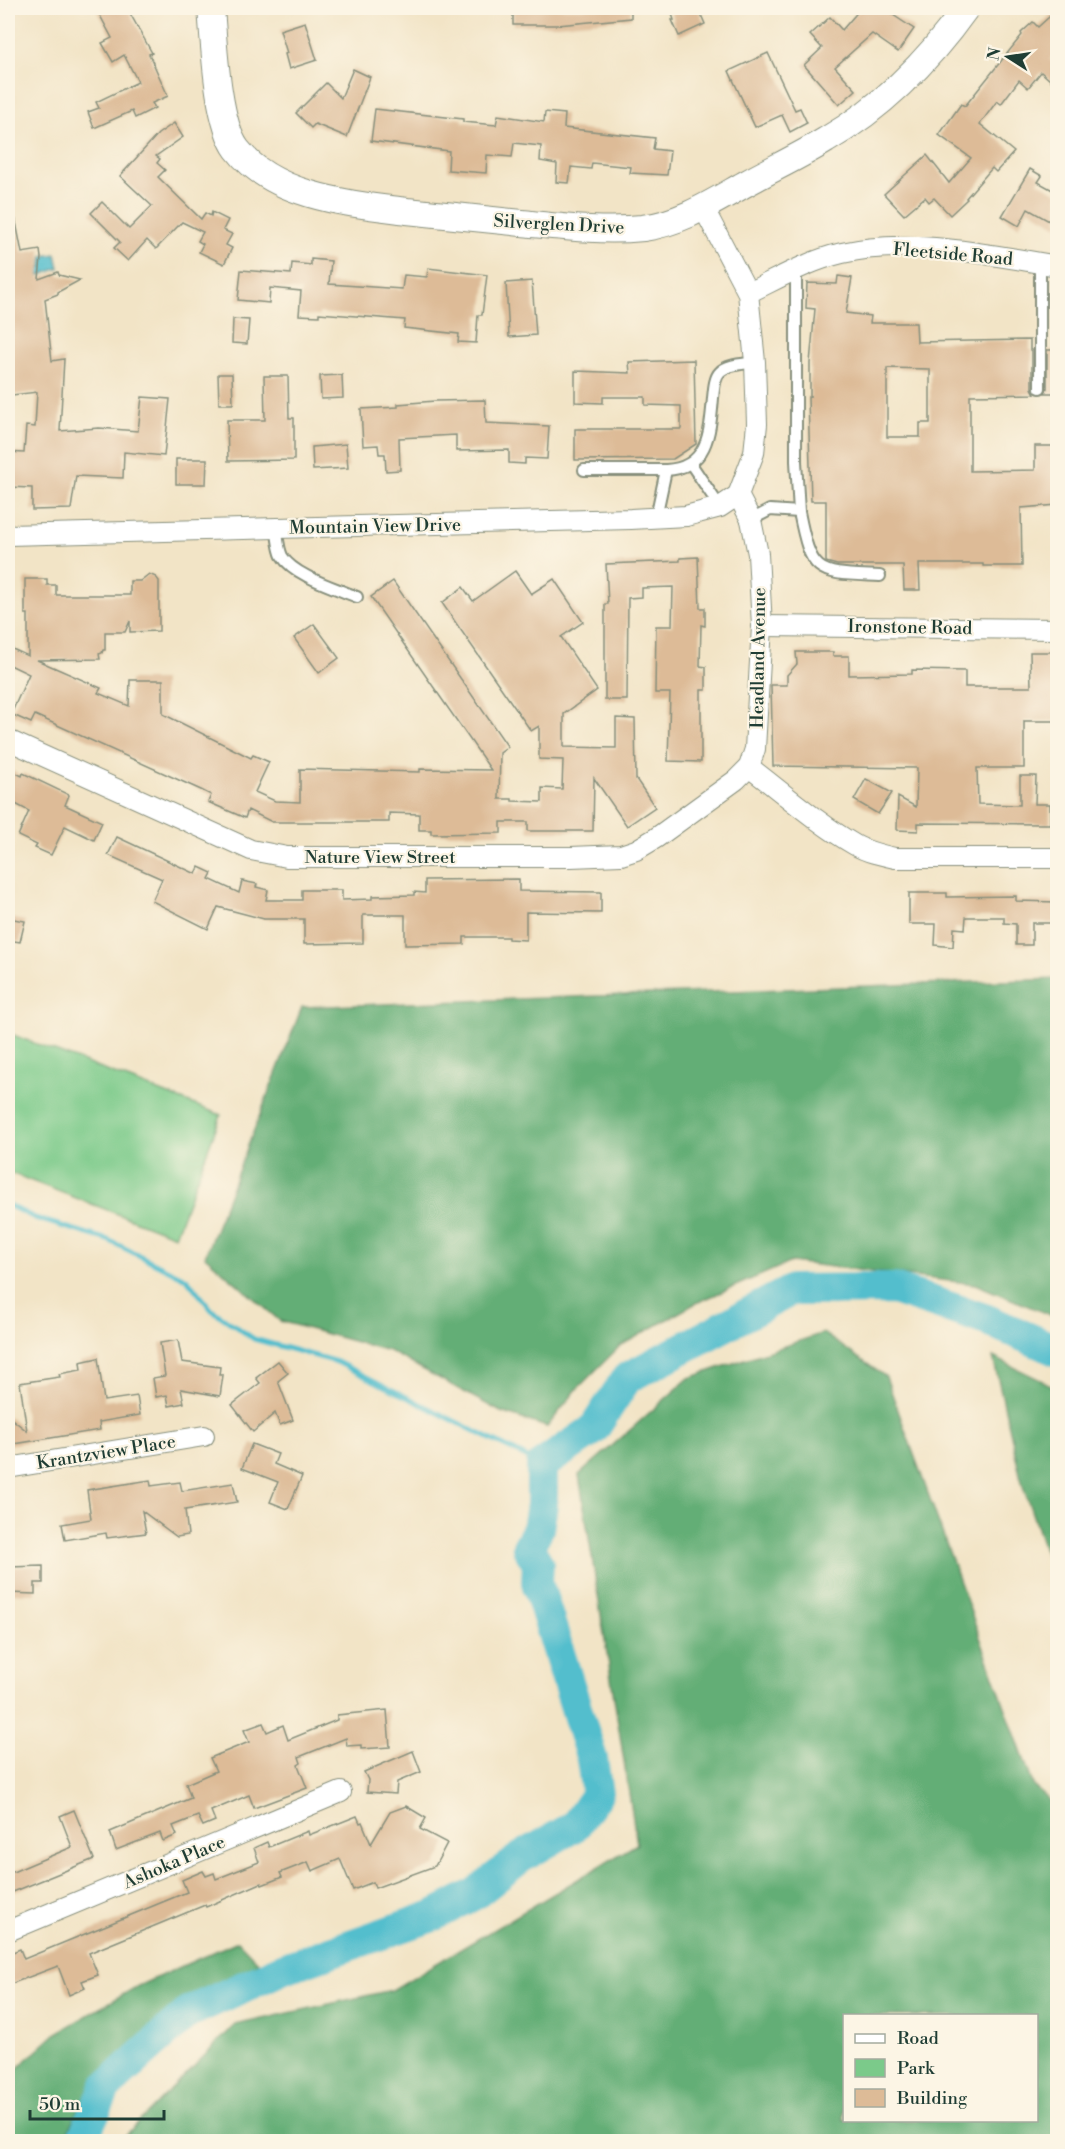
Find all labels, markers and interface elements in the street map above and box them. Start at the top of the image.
north arrow [978,27,1038,87]
text: N [983,45,1005,62]
street label: Silverglen Drive [493,210,625,239]
street label: Fleetside Road [892,238,1015,271]
street label: Mountain View Drive [289,514,461,539]
street label: Headland Avenue [746,587,771,729]
street label: Ironstone Road [847,615,973,640]
street label: Nature View Street [304,846,456,869]
street label: Krantzview Place [35,1430,177,1475]
street label: Ashoka Place [119,1831,229,1895]
legend [843,2014,1038,2122]
text: Road [897,2027,940,2050]
text: Park [897,2057,936,2080]
scale bar [30,2083,164,2121]
text: Building [896,2087,968,2110]
text: 50 m [39,2093,81,2116]

